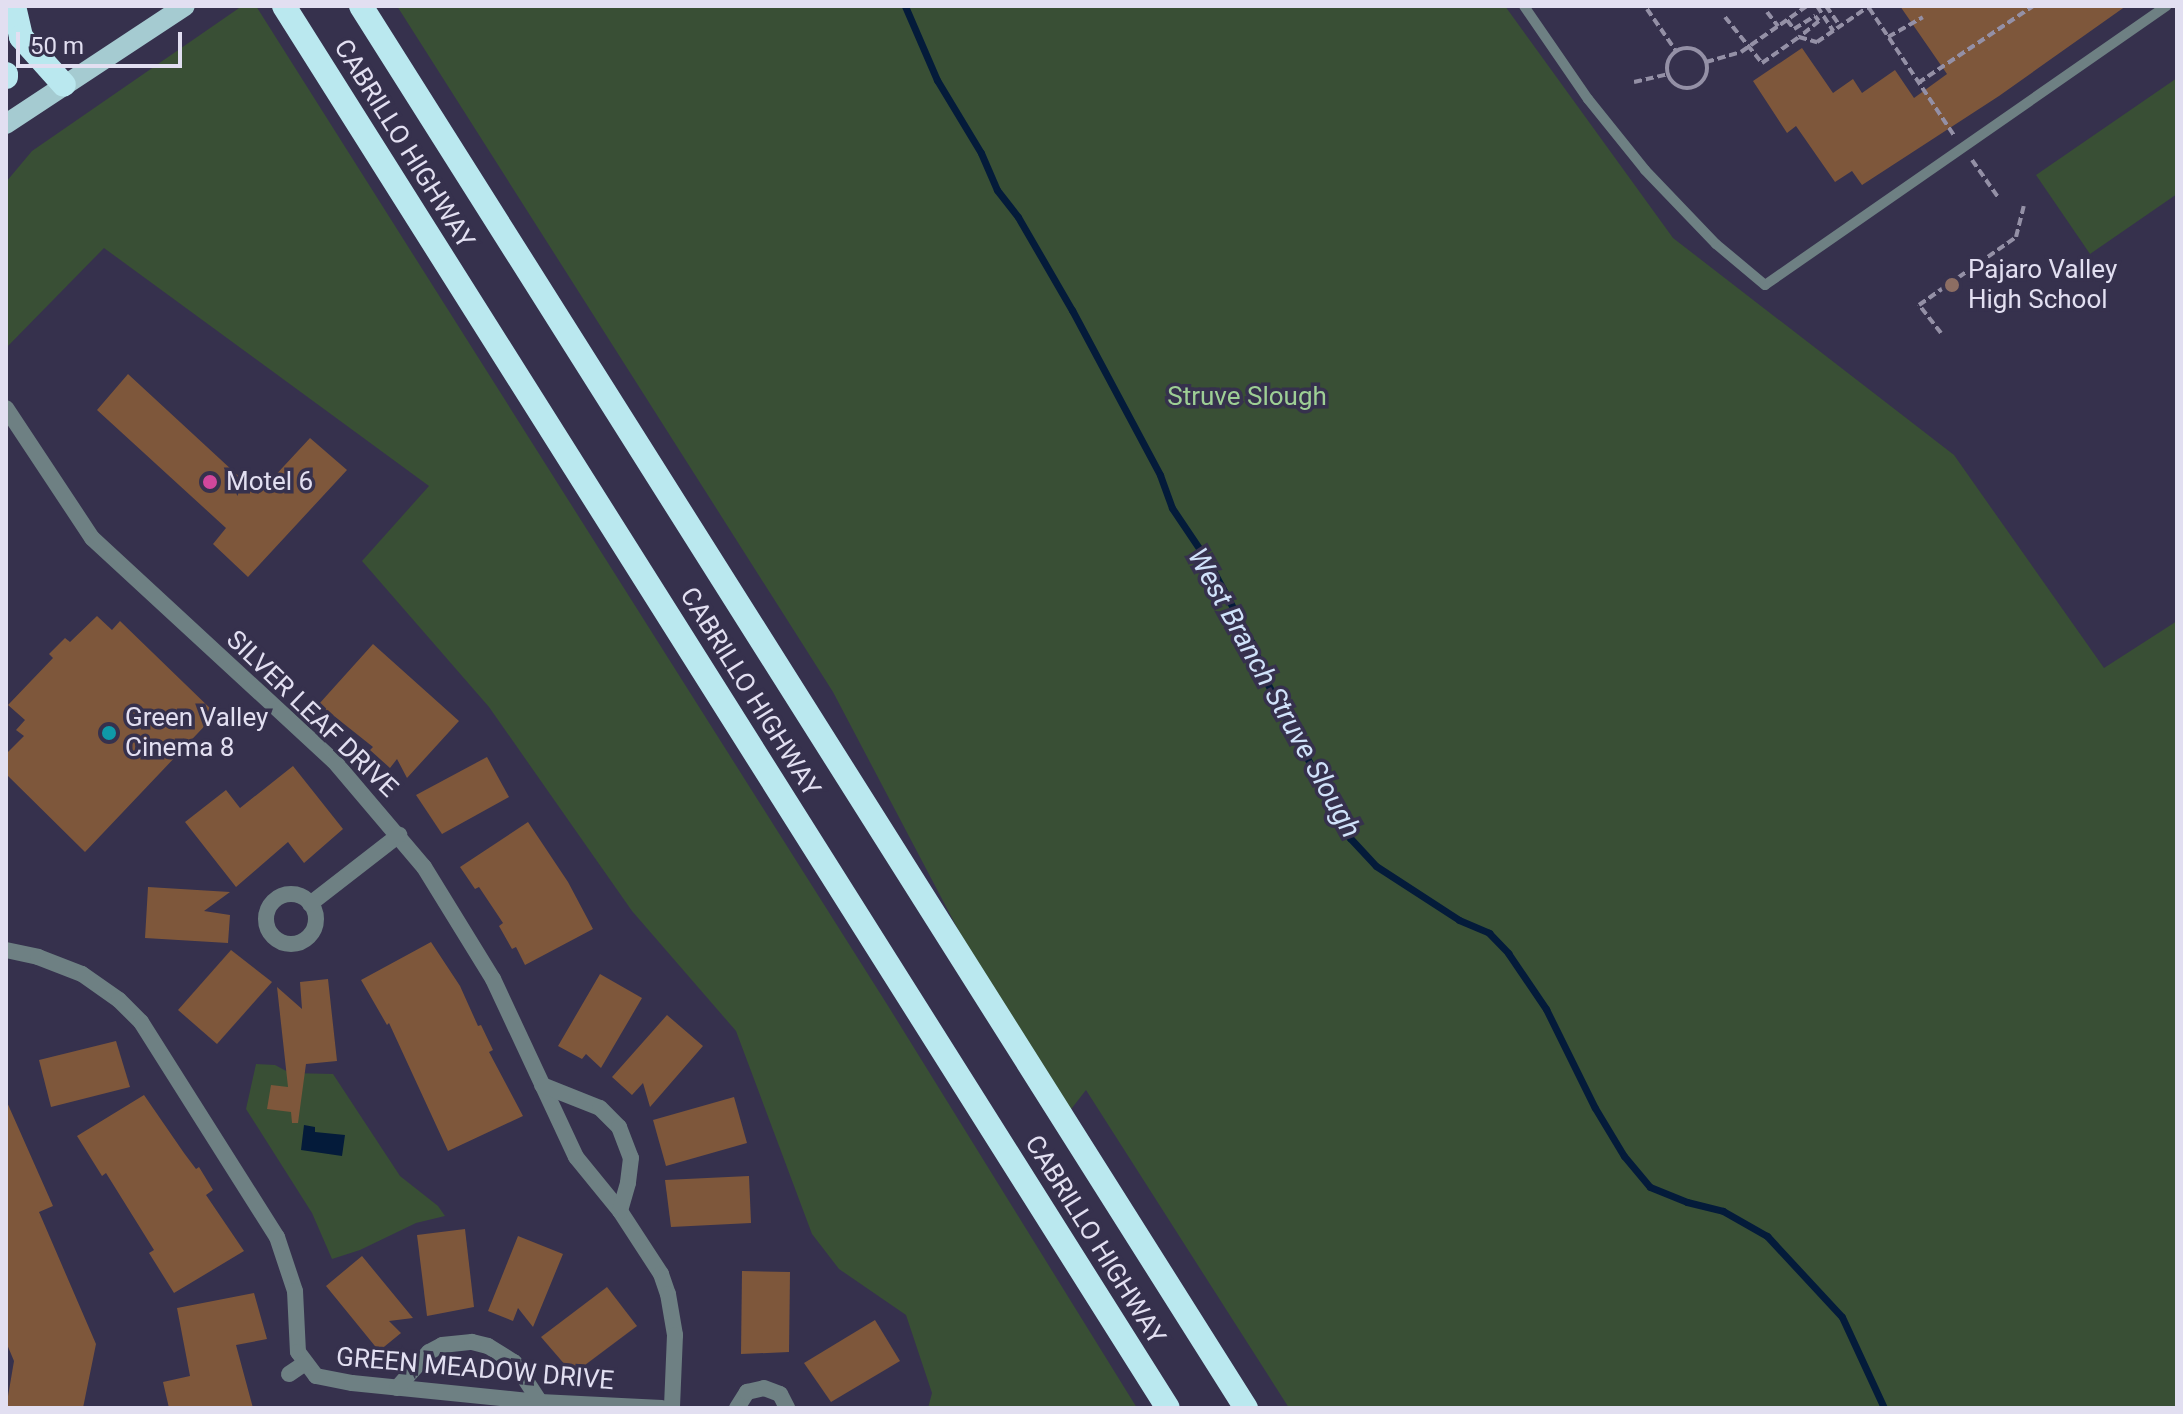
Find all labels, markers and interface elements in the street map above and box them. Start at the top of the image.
scale bar [20,16,186,66]
text: 50 m [30,32,84,60]
street label: CABRILLO HIGHWAY [327,34,481,254]
place label: Pajaro Valley High School [1968,254,2117,316]
marker: Pajaro Valley High School [1943,276,1961,294]
park label: Struve Slough [1167,381,1327,413]
place label: Motel 6 [226,466,313,498]
marker: Motel 6 [201,473,219,491]
water label: West Branch Struve Slough [1180,542,1368,844]
street label: CABRILLO HIGHWAY [673,582,827,802]
street label: SILVER LEAF DRIVE [220,624,404,804]
place label: Green Valley Cinema 8 [125,702,268,764]
marker: Green Valley Cinema 8 [100,724,118,742]
street label: CABRILLO HIGHWAY [1018,1130,1172,1350]
street label: GREEN MEADOW DRIVE [335,1341,615,1397]

